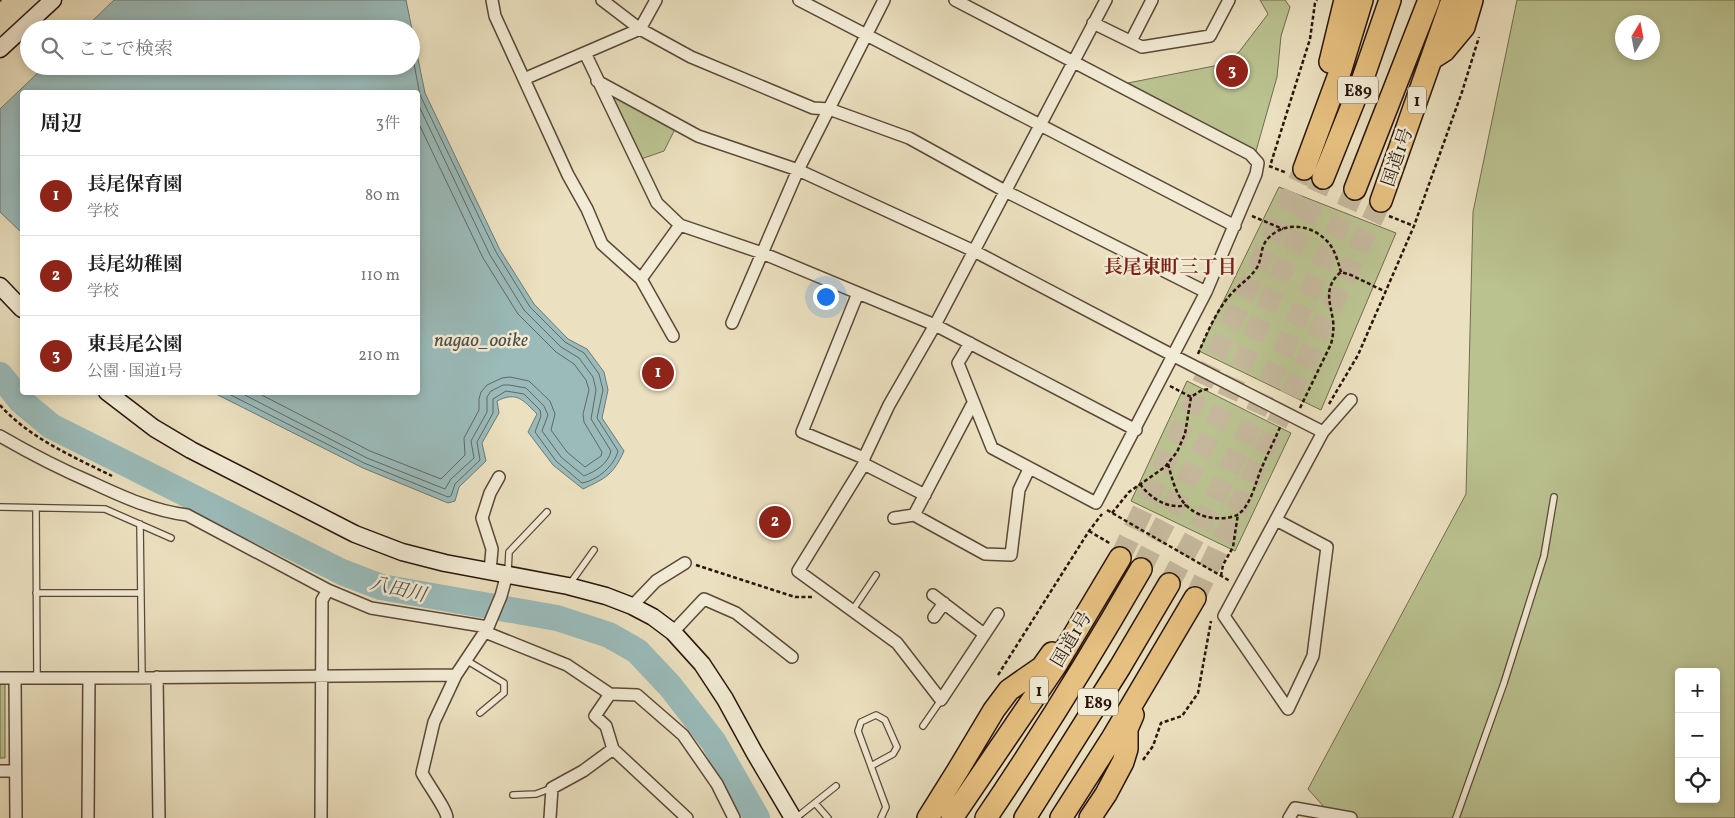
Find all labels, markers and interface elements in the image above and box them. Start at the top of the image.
north arrow [1615,15,1660,60]
search box [20,20,420,75]
icon: search [38,34,66,62]
text: ここで検索 [78,37,173,63]
pin: 3 [1216,52,1248,90]
road number: E89 [1338,76,1378,104]
road number: 1 [1408,86,1426,114]
text: 周辺 [40,110,82,139]
text: 3件 [376,113,400,135]
street label: 国道1号 [1377,125,1420,190]
text: 長尾保育園 [87,172,182,198]
text: 1 [53,185,59,207]
text: 80 m [365,185,400,207]
text: 学校 [87,201,119,223]
text: 長尾幼稚園 [87,252,182,278]
district label: 長尾東町三丁目 [1103,255,1237,281]
text: 2 [52,265,60,287]
text: 110 m [361,265,400,287]
text: 学校 [87,281,119,303]
your location [813,284,839,310]
water label: nagao_ooike [434,328,528,354]
text: 東長尾公園 [87,332,182,358]
text: 3 [52,345,60,367]
text: 210 m [358,345,400,367]
pin: 1 [642,354,674,392]
text: 公園 · 国道1号 [87,361,183,383]
pin: 2 [759,503,791,541]
water label: 八田川 [367,571,430,609]
street label: 国道1号 [1046,607,1099,672]
map controls [1675,668,1720,803]
button: + [1675,668,1720,713]
road number: 1 [1030,676,1048,704]
road number: E89 [1078,689,1118,716]
button: − [1675,713,1720,758]
button: locate [1675,758,1720,803]

